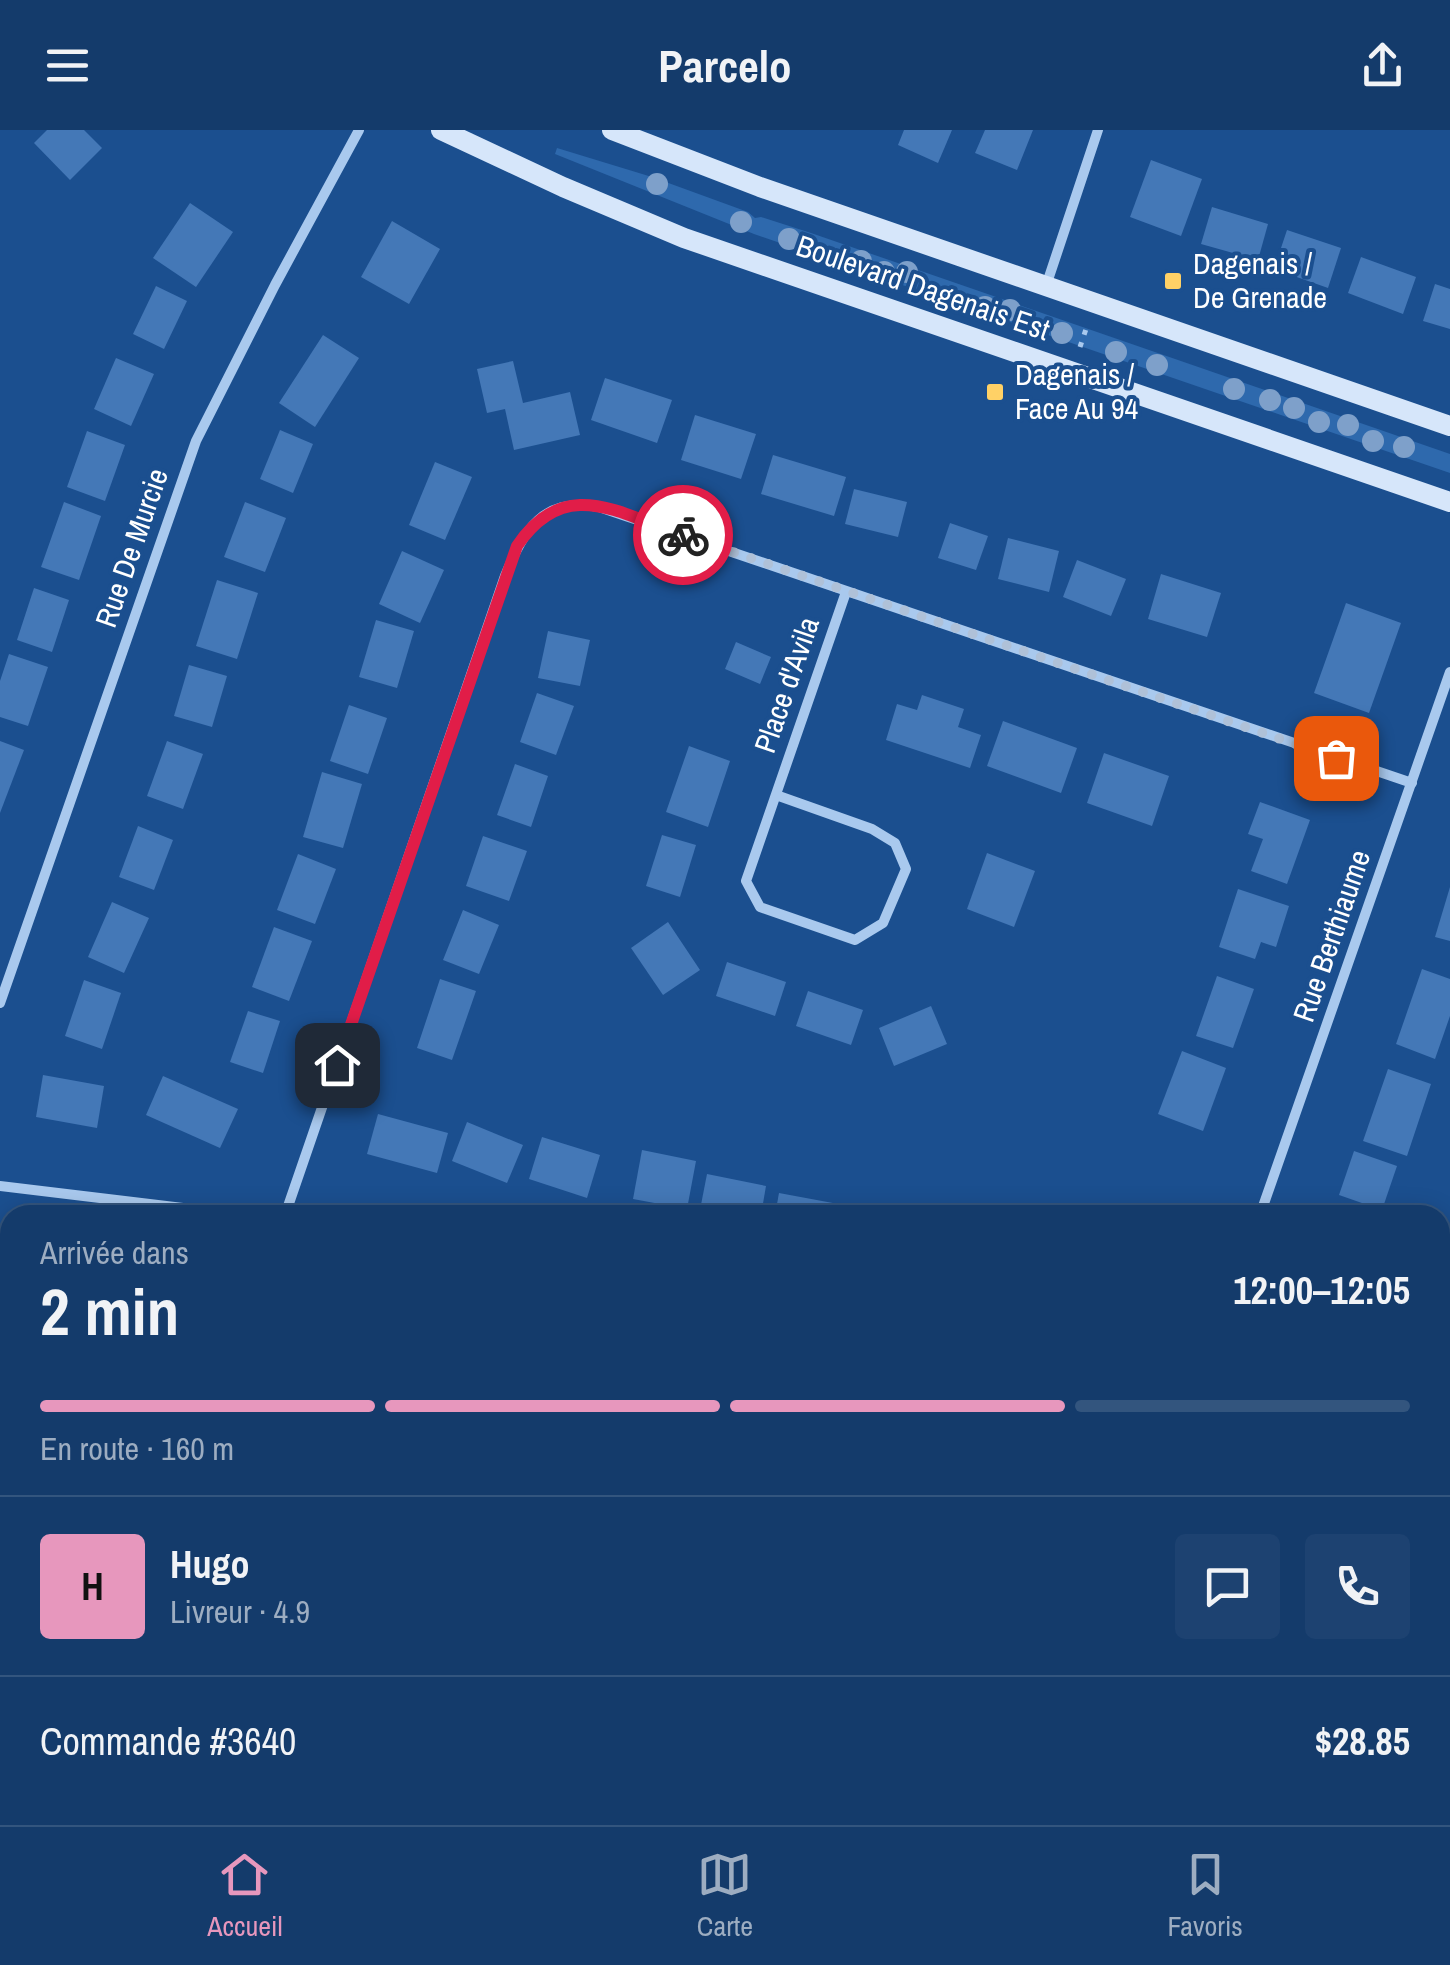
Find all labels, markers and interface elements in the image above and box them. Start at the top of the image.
text: Parcelo [658,35,792,96]
icon: menu [40,38,95,93]
icon: share [1355,38,1410,93]
street label: Boulevard Dagenais Est [791,225,1055,349]
place label: Dagenais / De Grenade [1193,243,1327,317]
marker: Dagenais / De Grenade [1162,270,1184,292]
place label: Dagenais / Face Au 94 [1015,354,1139,428]
marker: Dagenais / Face Au 94 [984,381,1006,403]
street label: Rue De Murcie [85,463,177,632]
courier [633,485,733,585]
icon: bike [656,508,711,563]
street label: Place d'Avila [744,611,828,758]
pin [1294,716,1379,801]
icon: bag [1309,731,1364,786]
street label: Rue Berthiaume [1283,844,1379,1027]
pin [295,1023,380,1108]
icon: home [310,1038,365,1093]
text: Arrivée dans [40,1231,189,1274]
text: 12:00–12:05 [1233,1265,1410,1316]
text: 2 min [40,1268,179,1355]
text: En route · 160 m [40,1427,234,1470]
button: chat [1175,1534,1280,1639]
button: phone [1305,1534,1410,1639]
text: Hugo [170,1539,250,1590]
text: H [81,1561,104,1612]
text: Livreur · 4.9 [170,1590,310,1633]
text: Commande #3640 [40,1716,296,1767]
text: $28.85 [1315,1716,1410,1767]
tab: Accueil [207,1847,282,1945]
tab: Carte [697,1847,753,1945]
tab: Favoris [1167,1847,1243,1945]

